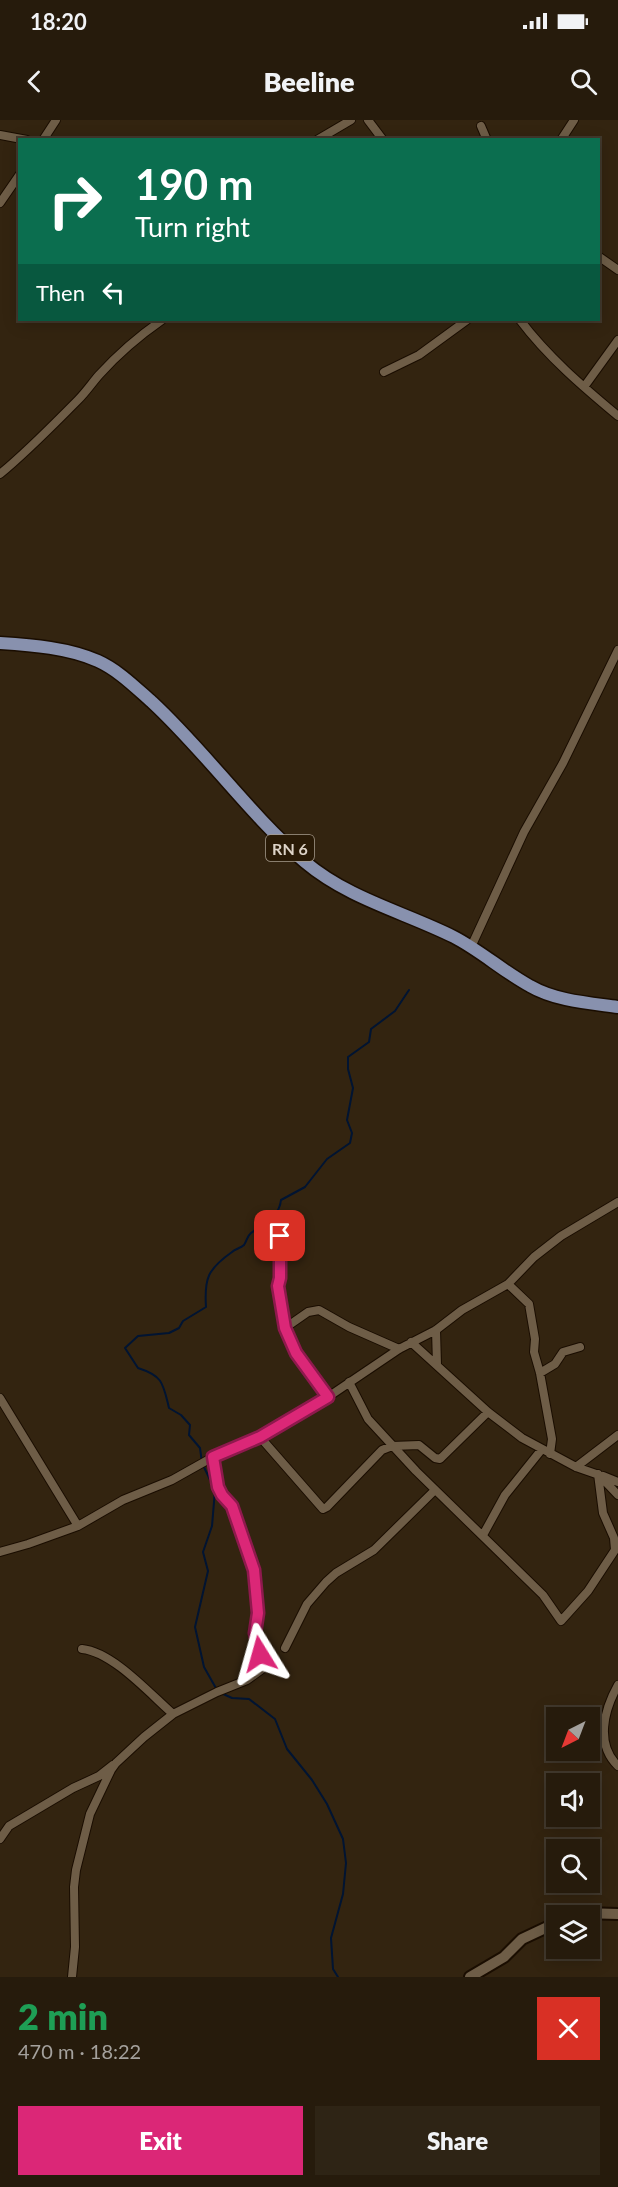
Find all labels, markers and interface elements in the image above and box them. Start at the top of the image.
text: 18:20 [30,8,87,35]
icon: back [18,65,51,98]
text: Beeline [263,65,355,98]
icon: search [567,65,600,98]
text: 190 m [135,159,253,209]
icon: right [36,162,114,240]
text: Turn right [135,210,250,243]
icon: left [97,276,130,309]
text: Then [36,279,85,306]
road number: RN 6 [266,835,314,861]
pin [254,1210,305,1261]
icon: arrive [263,1219,296,1252]
position arrow [228,1622,292,1686]
north arrow [546,1707,600,1761]
map controls [546,1707,600,1959]
button: sound [546,1773,600,1827]
button: search [546,1839,600,1893]
button: layers [546,1905,600,1959]
text: 2 min [18,1994,108,2038]
button: close [537,1997,600,2060]
text: 470 m · 18:22 [18,2039,141,2063]
button: Exit [18,2106,303,2175]
button: Share [315,2106,600,2175]

